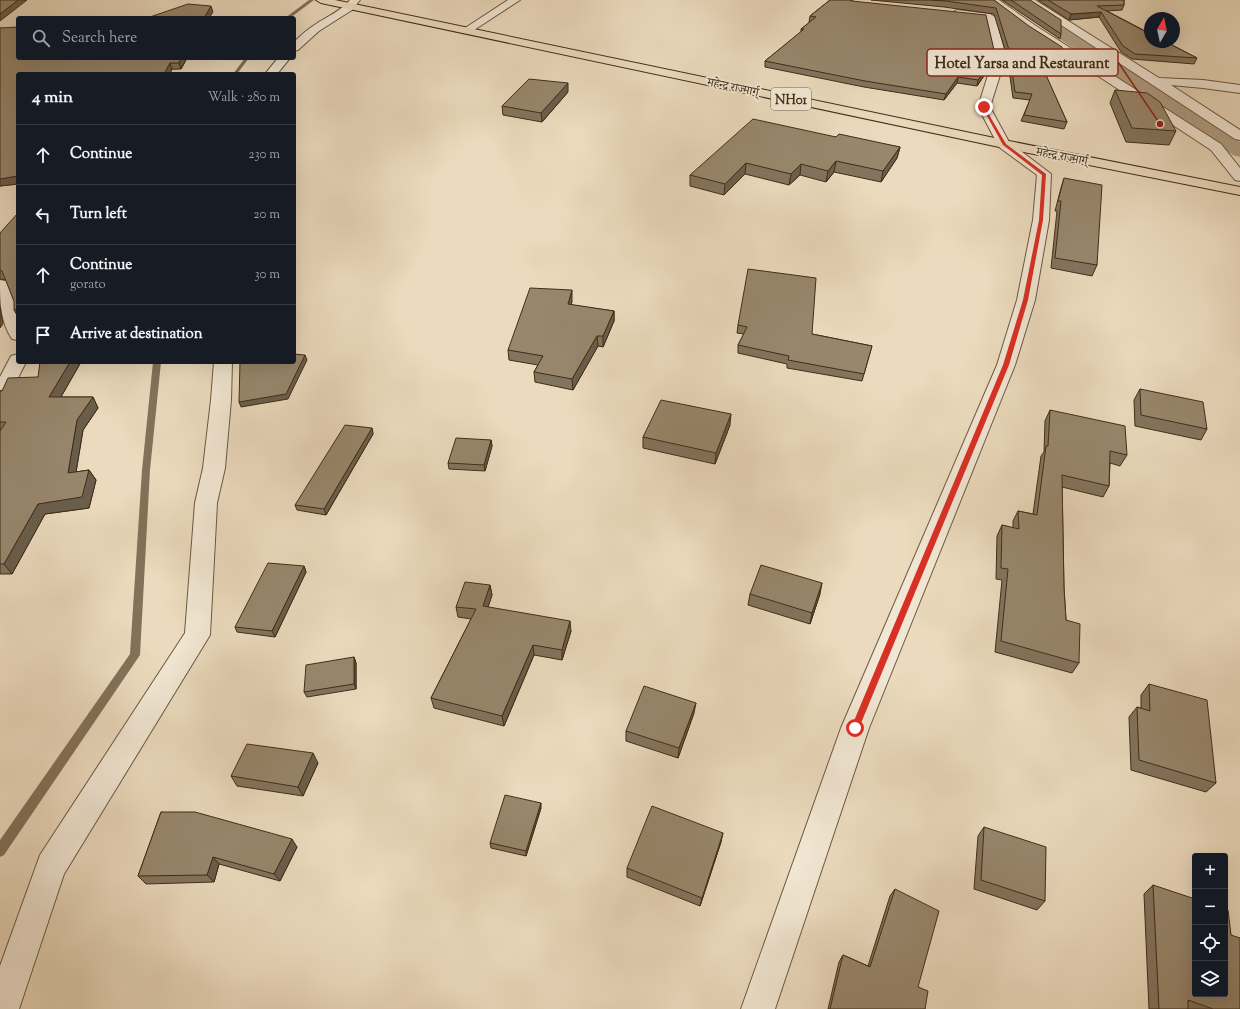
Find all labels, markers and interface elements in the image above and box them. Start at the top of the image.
north arrow [1144,12,1180,48]
search box [16,16,296,60]
icon: search [30,27,52,49]
text: Search here [62,28,137,49]
callout: Hotel Yarsa and Restaurant [927,49,1118,76]
text: Hotel Yarsa and Restaurant [935,54,1110,75]
street label: महेन्द्र राज्मार्ग् [704,74,762,103]
text: 4 min [32,86,73,110]
road number: NH01 [771,88,811,110]
text: Walk · 280 m [208,89,280,107]
route end [975,98,993,116]
street label: महेन्द्र राज्मार्ग् [1033,143,1091,171]
icon: ahead [32,144,54,166]
text: Continue [70,144,132,165]
text: 230 m [248,146,280,164]
icon: left [32,204,54,226]
text: Turn left [70,204,127,225]
text: 20 m [254,206,280,224]
text: Continue [70,255,132,276]
icon: ahead [32,264,54,286]
text: 30 m [254,266,280,284]
text: gorato [70,276,106,294]
icon: arrive [32,324,54,346]
text: Arrive at destination [70,324,203,345]
route start [846,719,864,737]
map controls [1192,853,1228,997]
button: + [1192,853,1228,889]
button: − [1192,889,1228,925]
button: locate [1192,925,1228,961]
button: layers [1192,961,1228,997]

